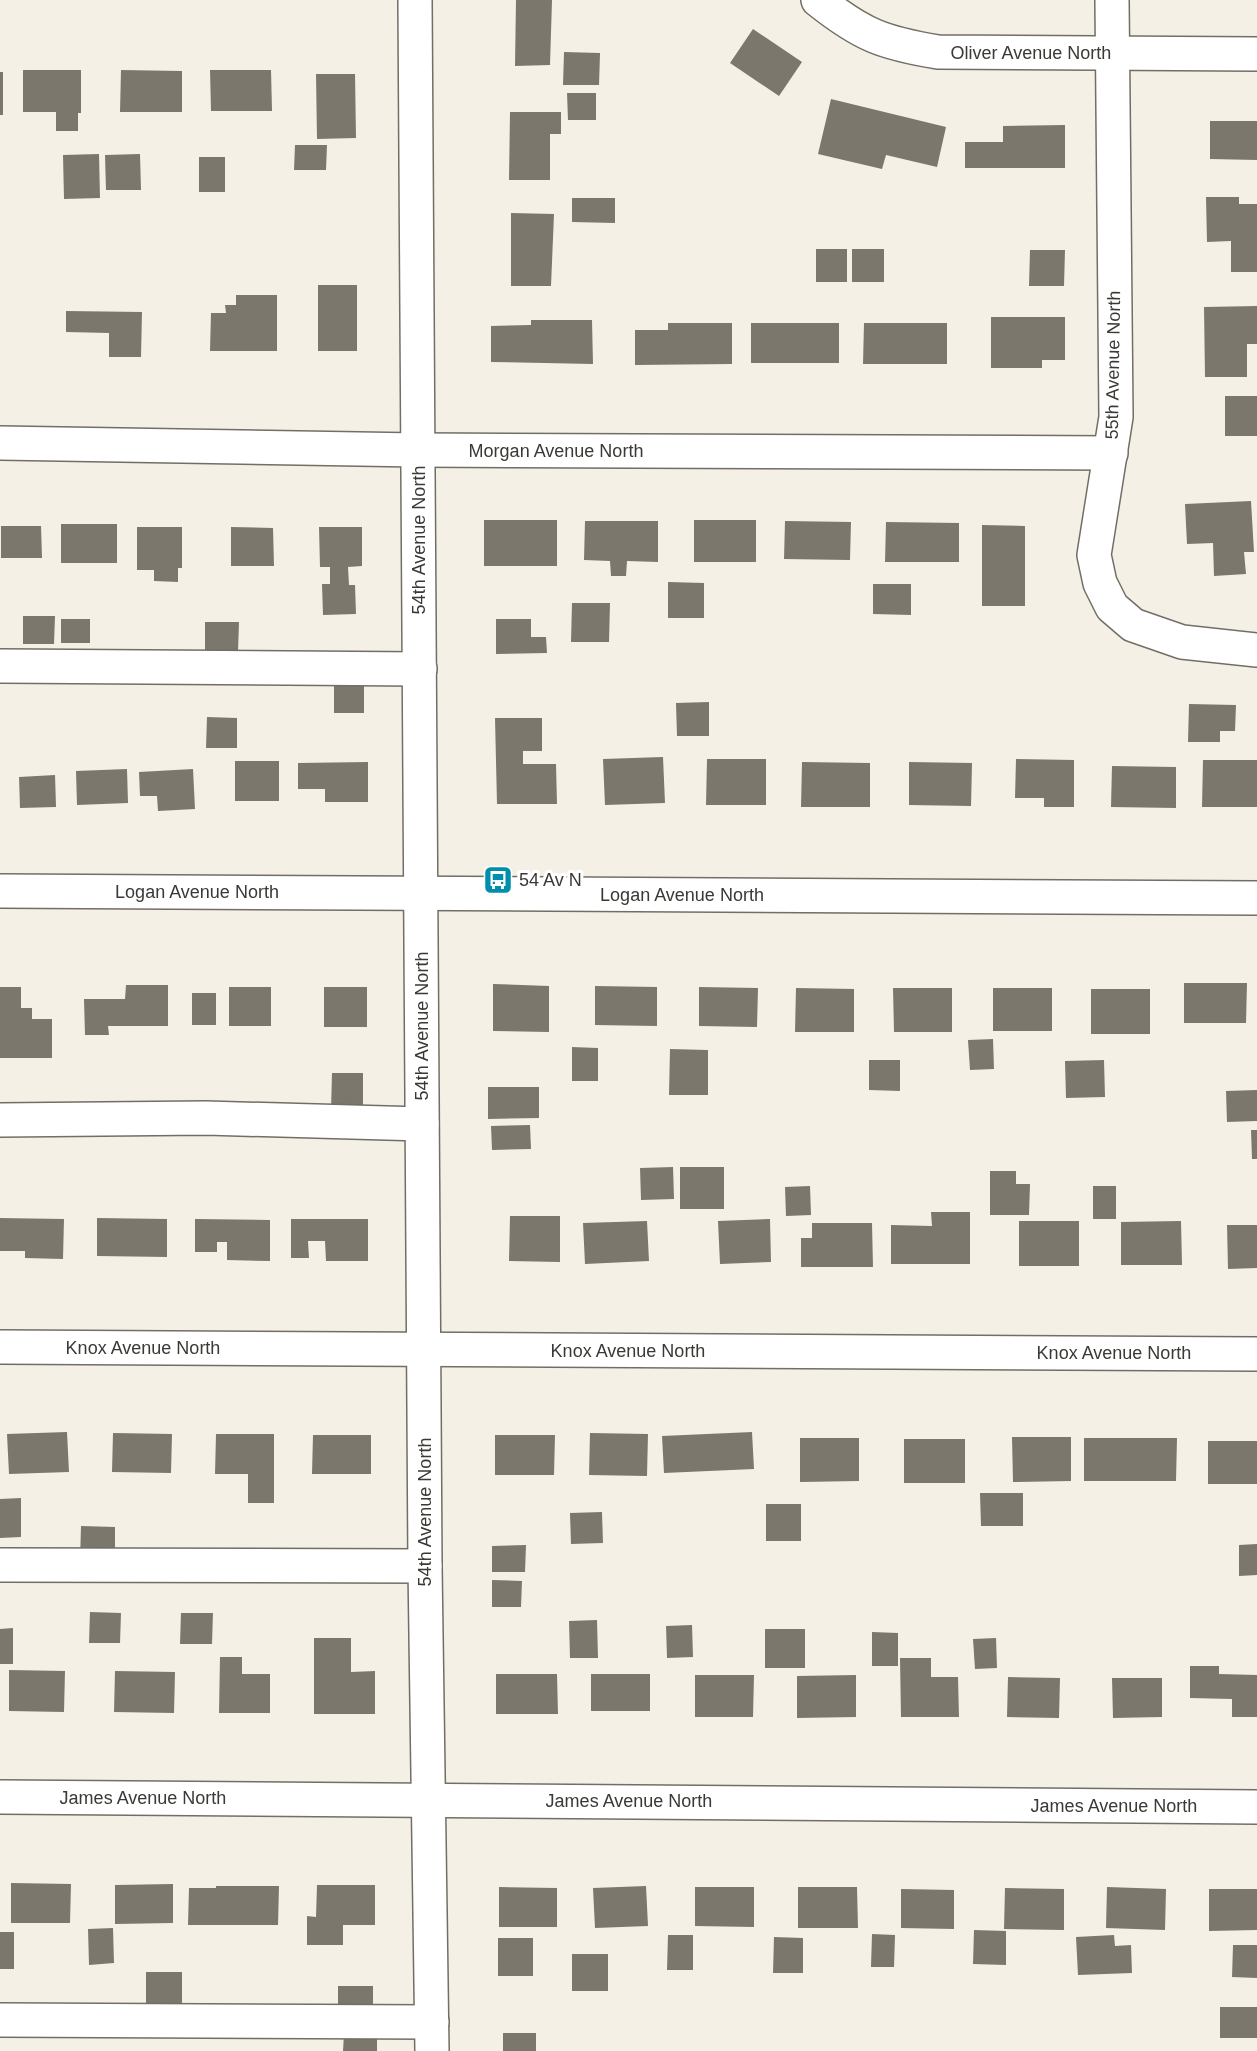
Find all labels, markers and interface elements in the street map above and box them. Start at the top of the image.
street label: Oliver Avenue North [951,43,1111,63]
street label: 55th Avenue North [1102,290,1124,440]
street label: Morgan Avenue North [469,441,643,461]
street label: 54th Avenue North [409,466,429,614]
bus stop icon: 54 Av N [482,864,514,896]
place label: 54 Av N [519,870,582,890]
street label: Logan Avenue North [115,882,279,902]
street label: Logan Avenue North [600,885,764,905]
street label: 54th Avenue North [412,952,432,1100]
street label: Knox Avenue North [66,1338,220,1358]
street label: Knox Avenue North [551,1341,705,1361]
street label: Knox Avenue North [1037,1343,1191,1363]
street label: 54th Avenue North [415,1438,435,1586]
street label: James Avenue North [60,1788,226,1808]
street label: James Avenue North [546,1791,712,1811]
street label: James Avenue North [1031,1796,1197,1816]

